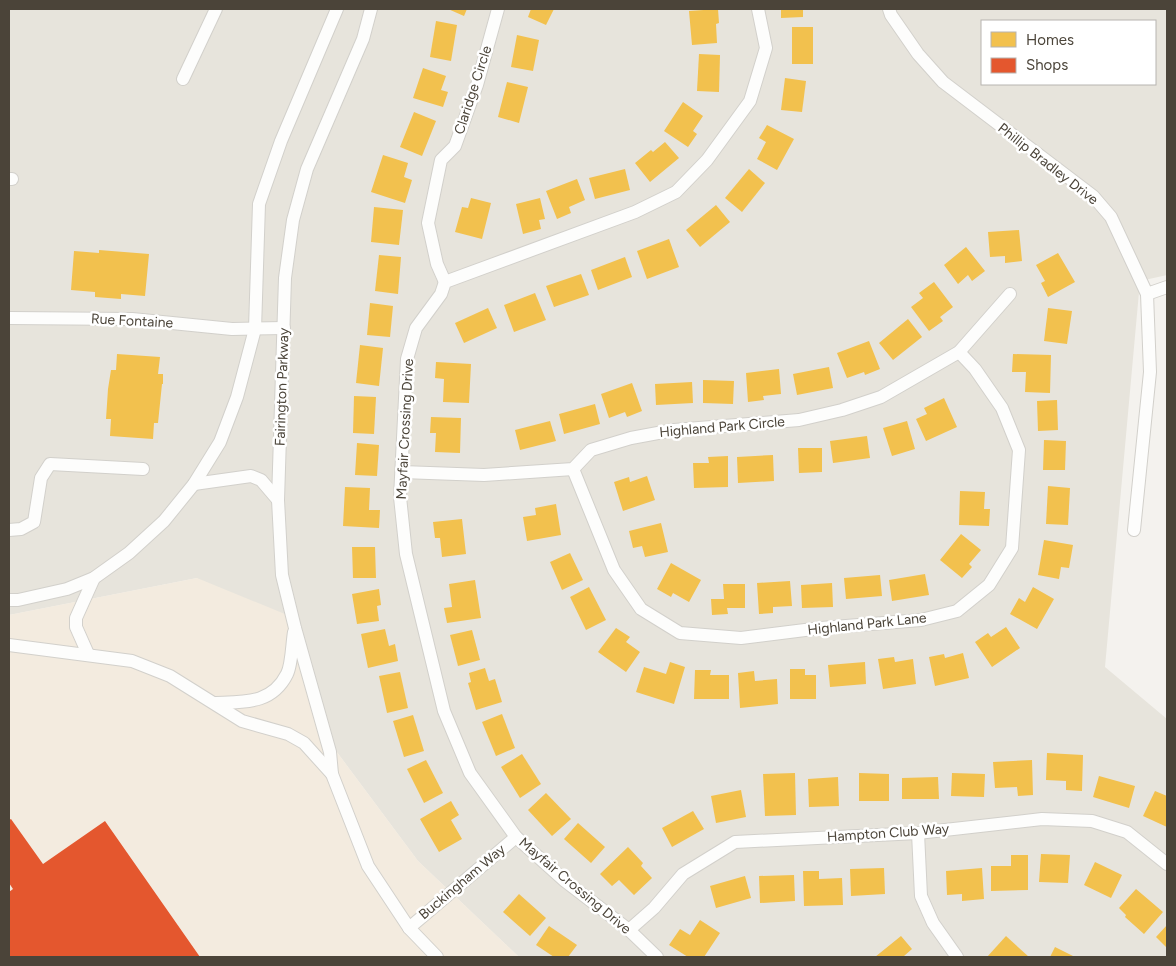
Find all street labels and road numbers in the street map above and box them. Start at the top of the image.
street label: Claridge Circle [451,43,495,136]
street label: Phillip Bradley Drive [994,120,1102,209]
street label: Rue Fontaine [90,310,174,332]
street label: Fairington Parkway [271,327,293,446]
street label: Mayfair Crossing Drive [393,358,417,500]
street label: Highland Park Circle [659,413,786,441]
street label: Highland Park Lane [807,609,928,639]
street label: Hampton Club Way [826,820,950,846]
street label: Mayfair Crossing Drive [516,834,635,938]
street label: Buckingham Way [415,841,509,923]

